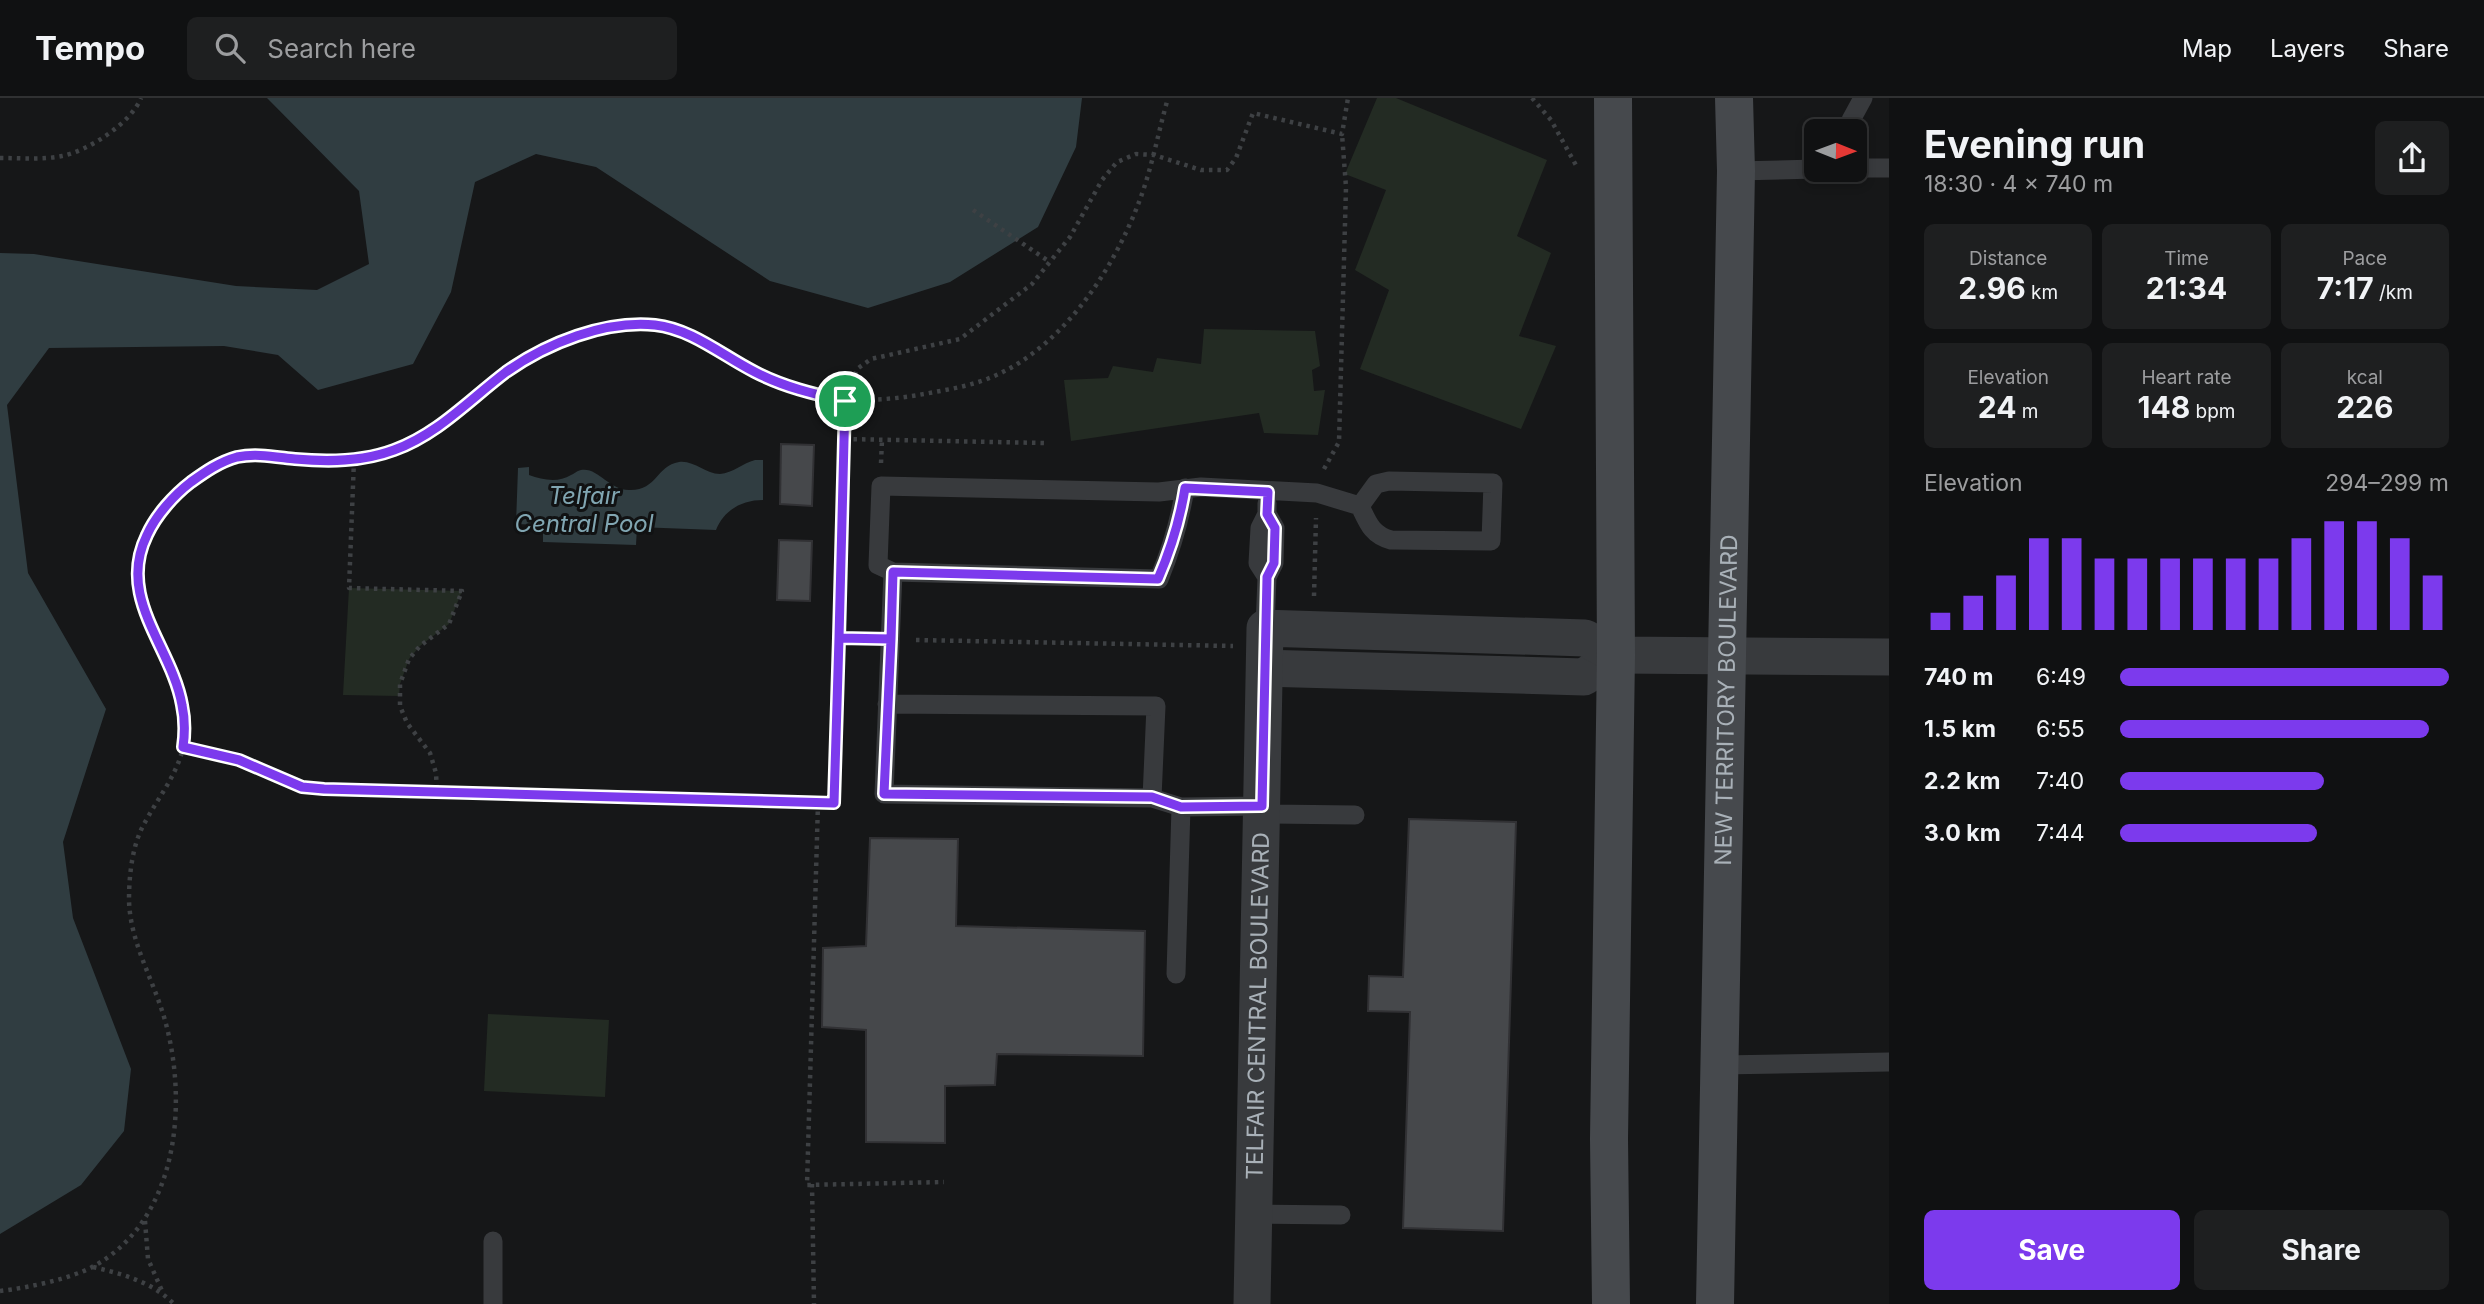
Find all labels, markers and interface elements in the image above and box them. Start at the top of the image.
search box [187,17,677,80]
text: Tempo [35,28,145,68]
icon: search [211,29,249,67]
text: Search here [267,33,416,64]
text: Map [2182,34,2232,63]
text: Layers [2270,34,2345,63]
text: Share [2383,34,2449,63]
north arrow [1804,119,1867,182]
map controls [1804,119,1867,182]
text: Evening run [1924,121,2145,167]
button: share [2375,121,2449,195]
text: 18:30 · 4 × 740 m [1924,170,2113,198]
text: Distance [1969,247,2047,270]
text: Time [2164,247,2209,270]
text: Pace [2342,247,2387,270]
text: 2.96 [1958,270,2026,306]
text: 21:34 [2146,270,2227,306]
text: 7:17 [2317,270,2374,306]
text: km [2026,281,2058,304]
text: /km [2374,281,2413,304]
text: Elevation [1967,366,2049,389]
text: Heart rate [2141,366,2231,389]
text: kcal [2347,366,2383,389]
pin [815,371,875,431]
icon: arrive [826,382,864,420]
text: 24 [1978,389,2017,425]
text: 148 [2137,389,2190,425]
text: 226 [2336,389,2393,425]
text: m [2017,400,2039,423]
text: bpm [2190,400,2236,423]
text: Elevation [1924,469,2023,497]
text: 294–299 m [2325,469,2449,497]
water label: Telfair Central Pool [514,481,654,538]
street label: NEW TERRITORY BOULEVARD [1709,534,1743,866]
text: 740 m [1924,663,1994,691]
text: 6:49 [2036,663,2086,691]
text: 1.5 km [1924,715,1996,743]
text: 6:55 [2036,715,2085,743]
text: 2.2 km [1924,767,2000,795]
text: 7:40 [2036,767,2084,795]
text: 3.0 km [1924,819,2001,847]
text: 7:44 [2036,819,2085,847]
street label: TELFAIR CENTRAL BOULEVARD [1240,832,1275,1180]
button: Save [1924,1210,2180,1290]
button: Share [2194,1210,2449,1290]

